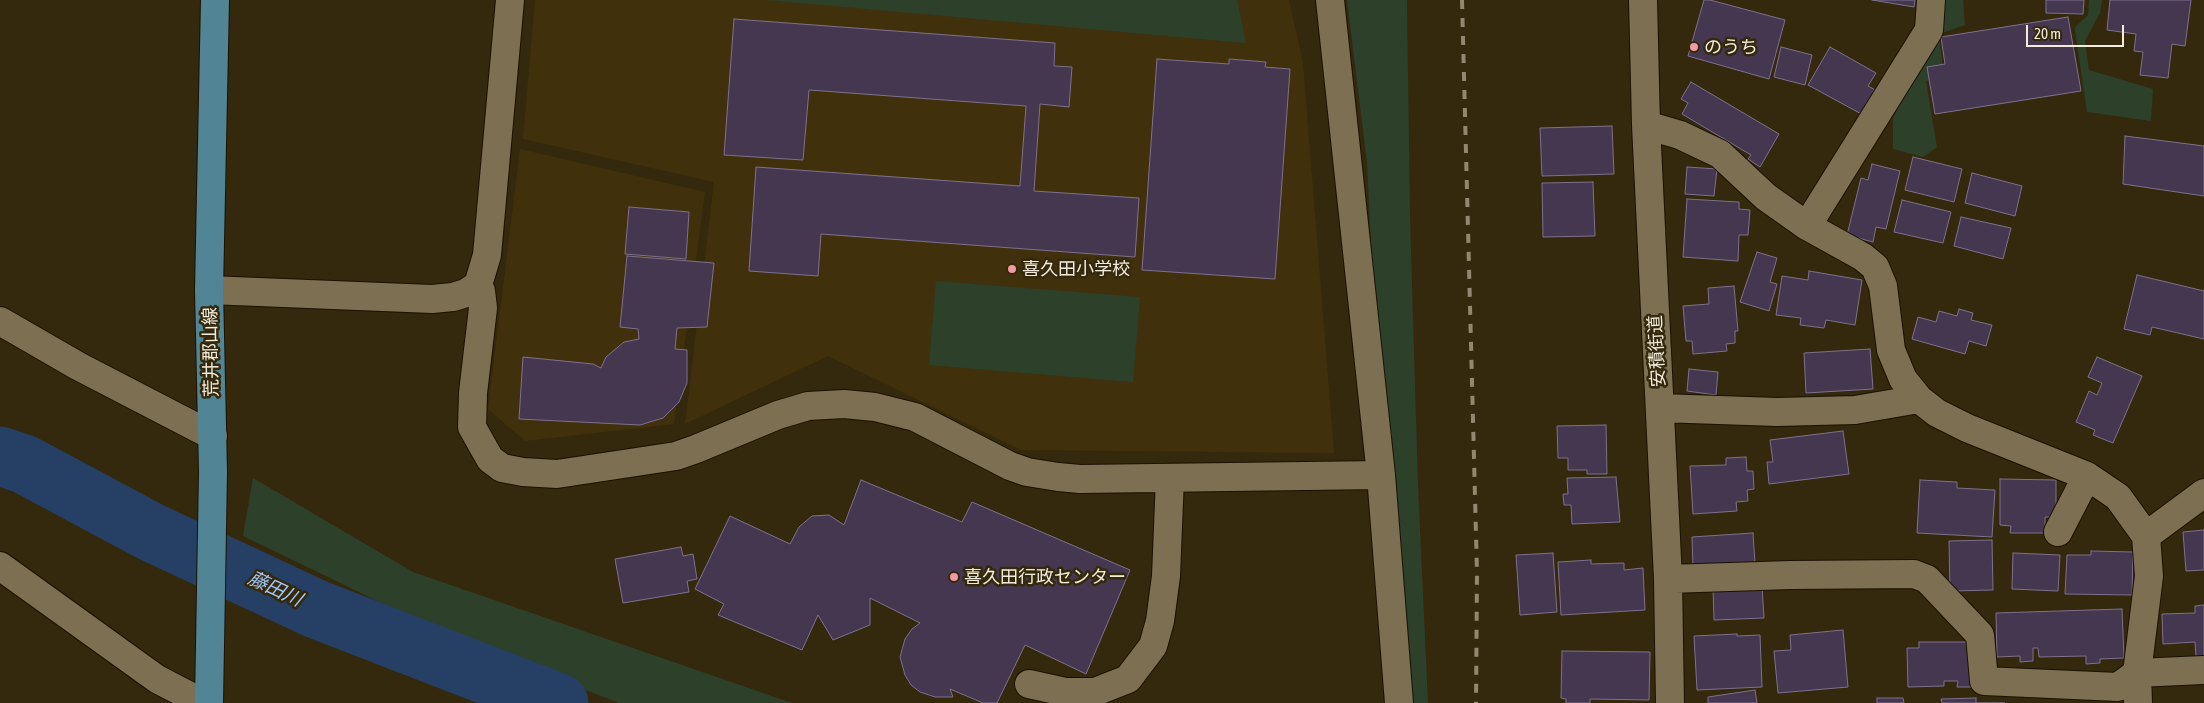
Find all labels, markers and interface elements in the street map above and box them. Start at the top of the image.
scale bar [2029,15,2126,47]
text: 20 m [2034,25,2061,42]
place label: のうち [1704,36,1758,58]
marker: のうち [1688,41,1700,53]
place label: 喜久田小学校 [1022,258,1130,280]
marker: 喜久田小学校 [1006,263,1018,275]
street label: 荒井郡山線 [199,307,223,397]
street label: 安積街道 [1644,314,1670,388]
place label: 喜久田行政センター [964,566,1126,588]
water label: 藤田川 [244,567,306,611]
marker: 喜久田行政センター [948,571,960,583]

